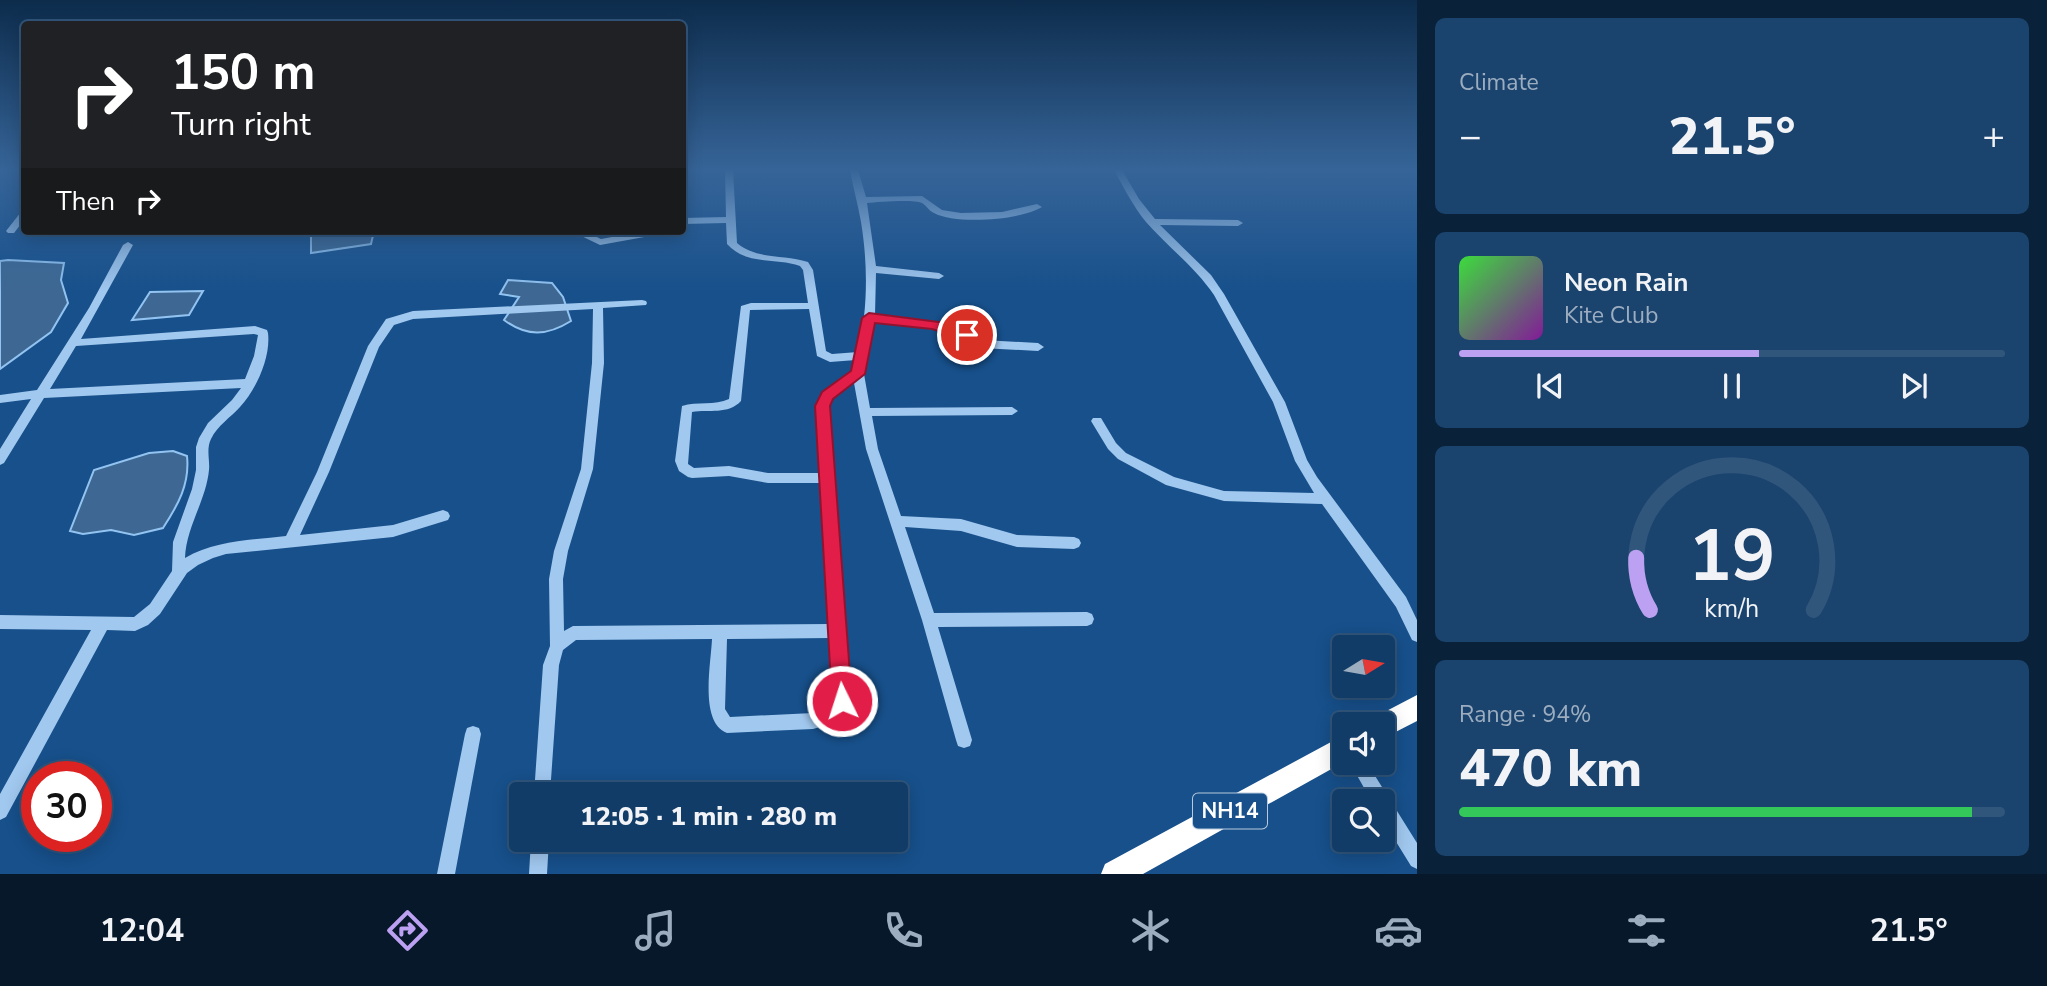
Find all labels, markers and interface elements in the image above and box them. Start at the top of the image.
text: 150 m [171,39,315,106]
icon: right [56,49,147,140]
text: Climate [1459,67,1539,98]
text: 21.5° [1668,101,1796,172]
text: Turn right [171,103,311,146]
text: − [1459,111,1482,162]
text: + [1982,111,2005,162]
icon: right [129,182,167,220]
text: Then [56,184,115,219]
text: Neon Rain [1564,265,1689,300]
text: Kite Club [1564,300,1658,331]
pin [937,305,997,365]
icon: arrive [948,316,986,354]
icon: previous [1531,367,1569,405]
icon: pause [1713,367,1751,405]
icon: next [1895,367,1933,405]
text: 19 [1688,506,1776,606]
text: km/h [1704,592,1760,626]
north arrow [1332,635,1395,698]
map controls [1332,635,1395,852]
position arrow [805,664,879,738]
text: Range · 94% [1459,699,1591,730]
button: sound [1332,712,1395,775]
text: 470 km [1459,733,1642,804]
speed limit sign: 30 [21,761,112,852]
button: search [1332,789,1395,852]
road number: NH14 [1193,794,1267,828]
text: 12:05 · 1 min · 280 m [580,799,837,834]
icon: directions [383,906,432,955]
icon: music [631,906,680,955]
icon: phone [879,906,928,955]
icon: climate [1126,906,1175,955]
icon: car [1374,906,1423,955]
icon: filters [1622,906,1671,955]
text: 12:04 [99,909,184,952]
text: 21.5° [1870,909,1948,952]

